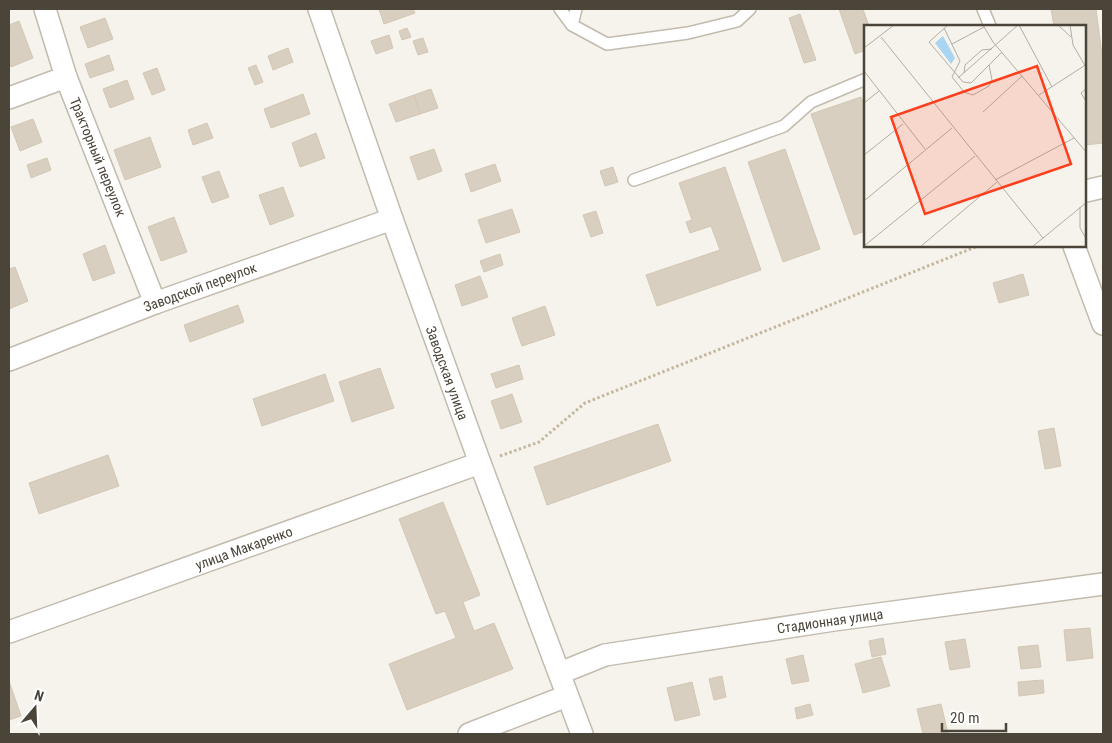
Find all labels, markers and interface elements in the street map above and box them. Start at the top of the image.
inset map [864,25,1087,248]
street label: Тракторный переулок [67,95,129,219]
street label: Заводской переулок [141,259,259,315]
street label: Заводская улица [423,324,471,422]
street label: улица Макаренко [193,523,295,573]
street label: Стадионная улица [776,606,884,636]
north arrow [10,683,60,733]
text: N [33,687,46,705]
scale bar [942,700,1006,732]
text: 20 m [950,709,980,727]

